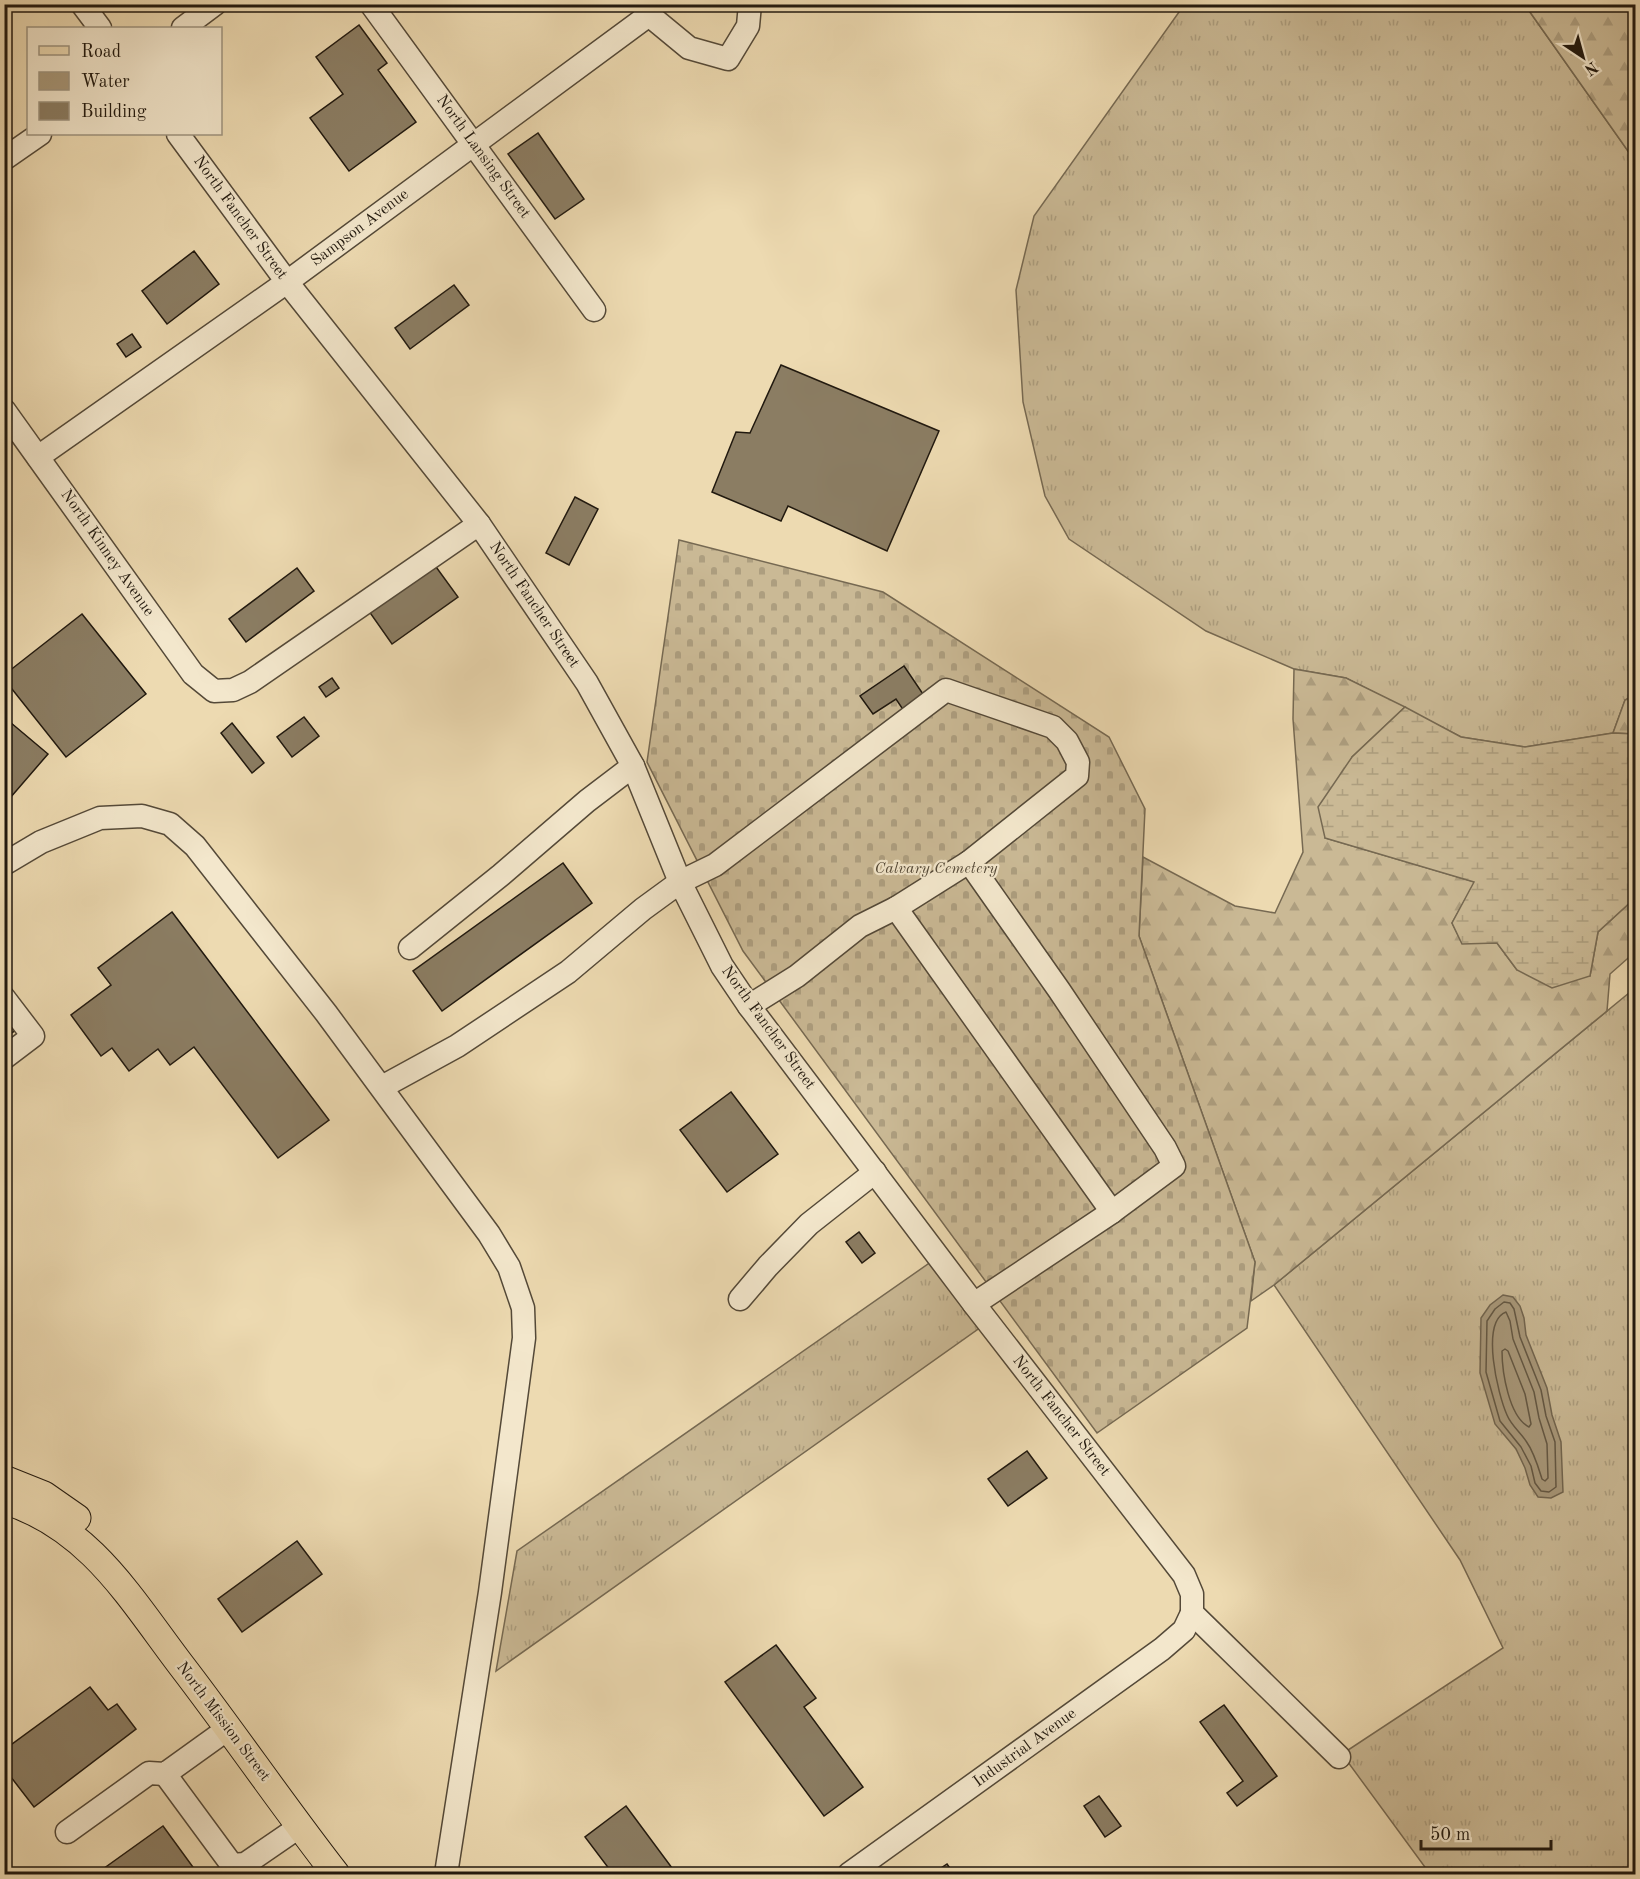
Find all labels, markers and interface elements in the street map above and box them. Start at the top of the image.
legend [27,27,222,135]
north arrow [1553,27,1613,87]
text: Road [81,43,121,61]
text: N [1580,57,1600,78]
text: Water [81,73,130,91]
street label: North Lansing Street [433,92,533,222]
text: Building [81,103,147,121]
street label: North Fancher Street [190,153,290,283]
street label: Sampson Avenue [308,186,412,270]
street label: North Kinney Avenue [57,487,157,619]
street label: North Fancher Street [486,539,582,671]
park label: Calvary Cemetery [874,861,998,877]
street label: North Fancher Street [718,963,818,1093]
street label: North Fancher Street [1009,1353,1113,1480]
street label: North Mission Street [173,1659,273,1785]
street label: Industrial Avenue [971,1705,1079,1791]
scale bar [1421,1813,1552,1851]
text: 50 m [1430,1826,1470,1844]

